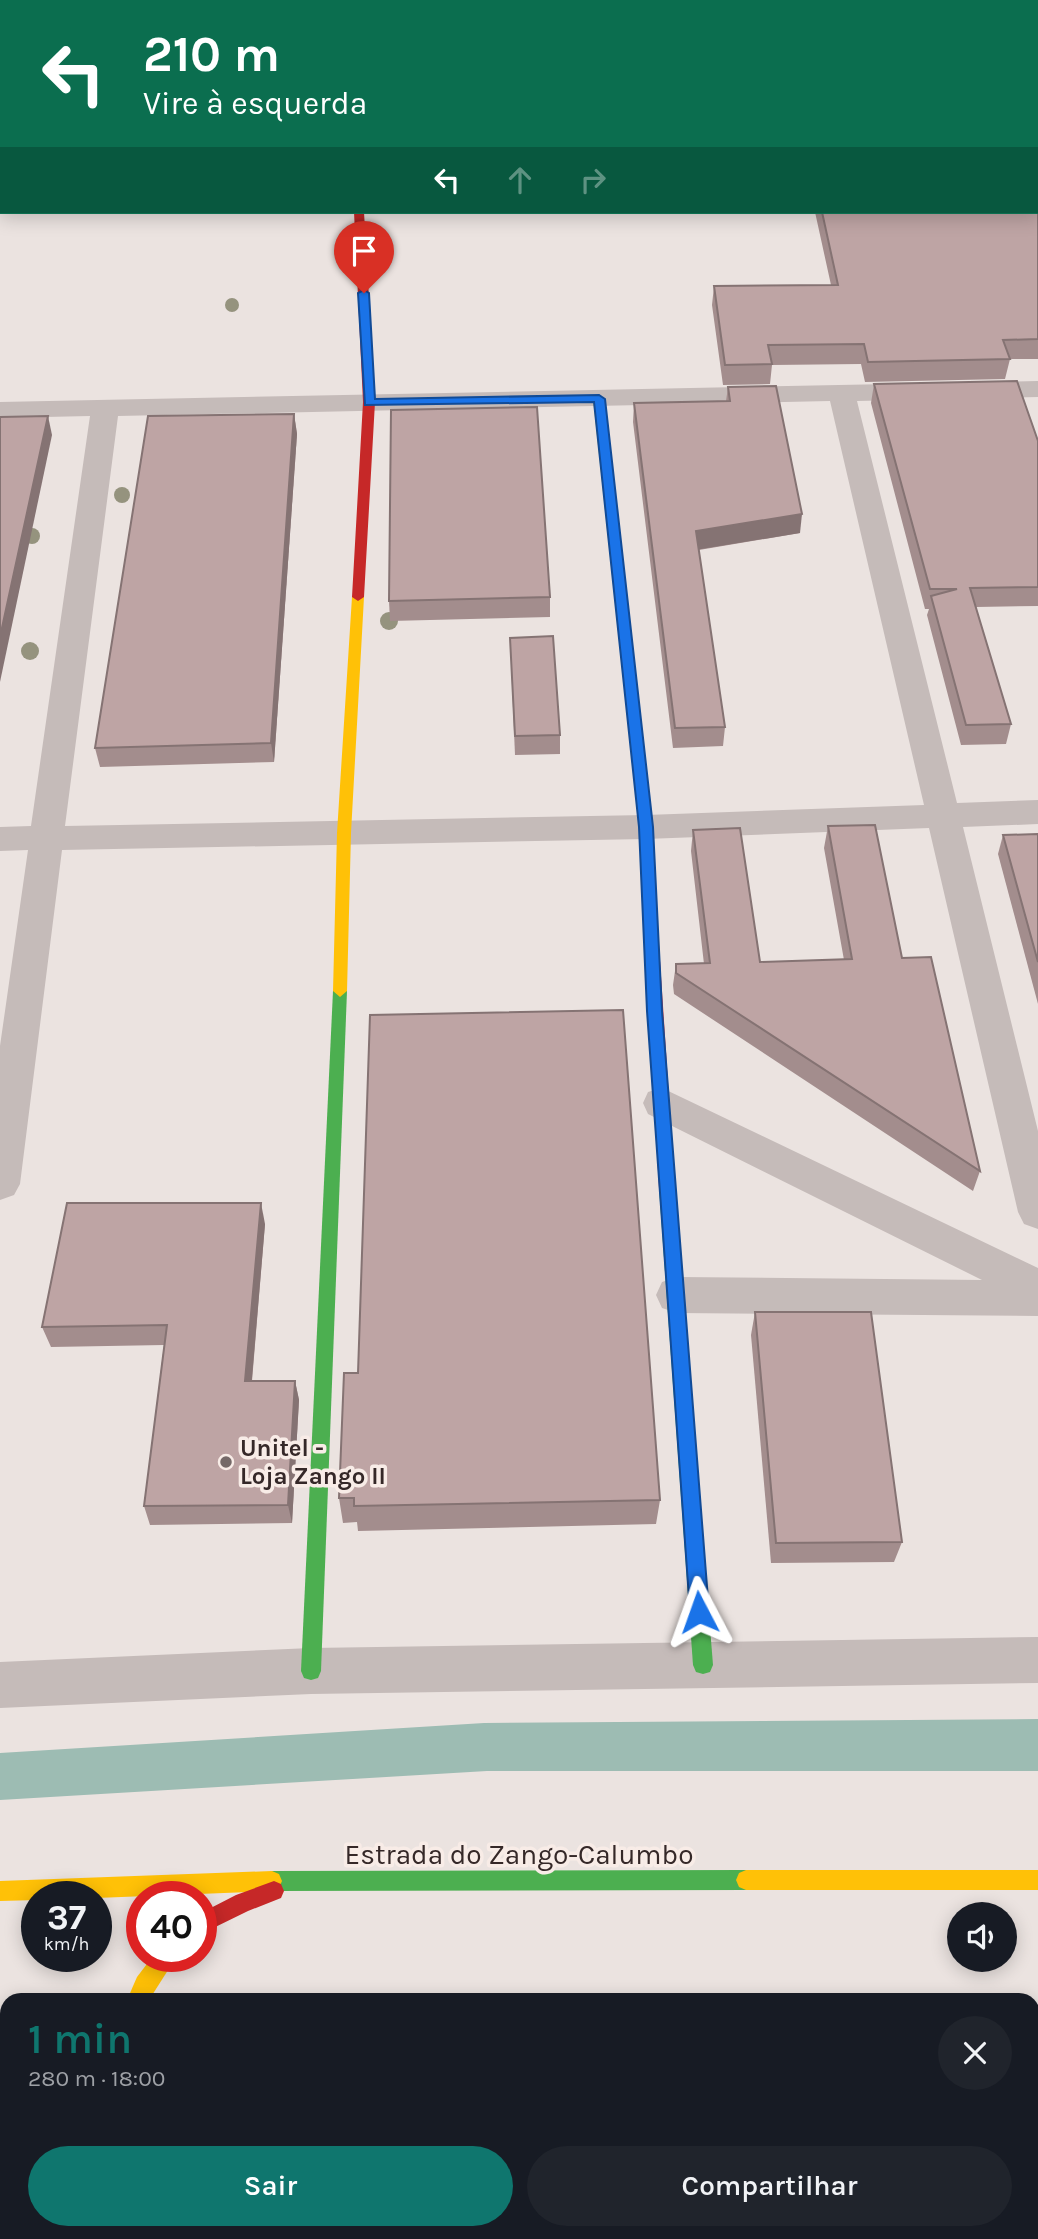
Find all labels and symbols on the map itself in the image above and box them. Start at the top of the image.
pin [334,221,394,293]
place label: Unitel - Loja Zango II [240,1434,386,1490]
marker: Unitel - Loja Zango II [218,1454,234,1470]
position arrow [662,1575,736,1649]
street label: Estrada do Zango-Calumbo [345,1838,693,1871]
speed limit sign: 40 [126,1881,217,1972]

